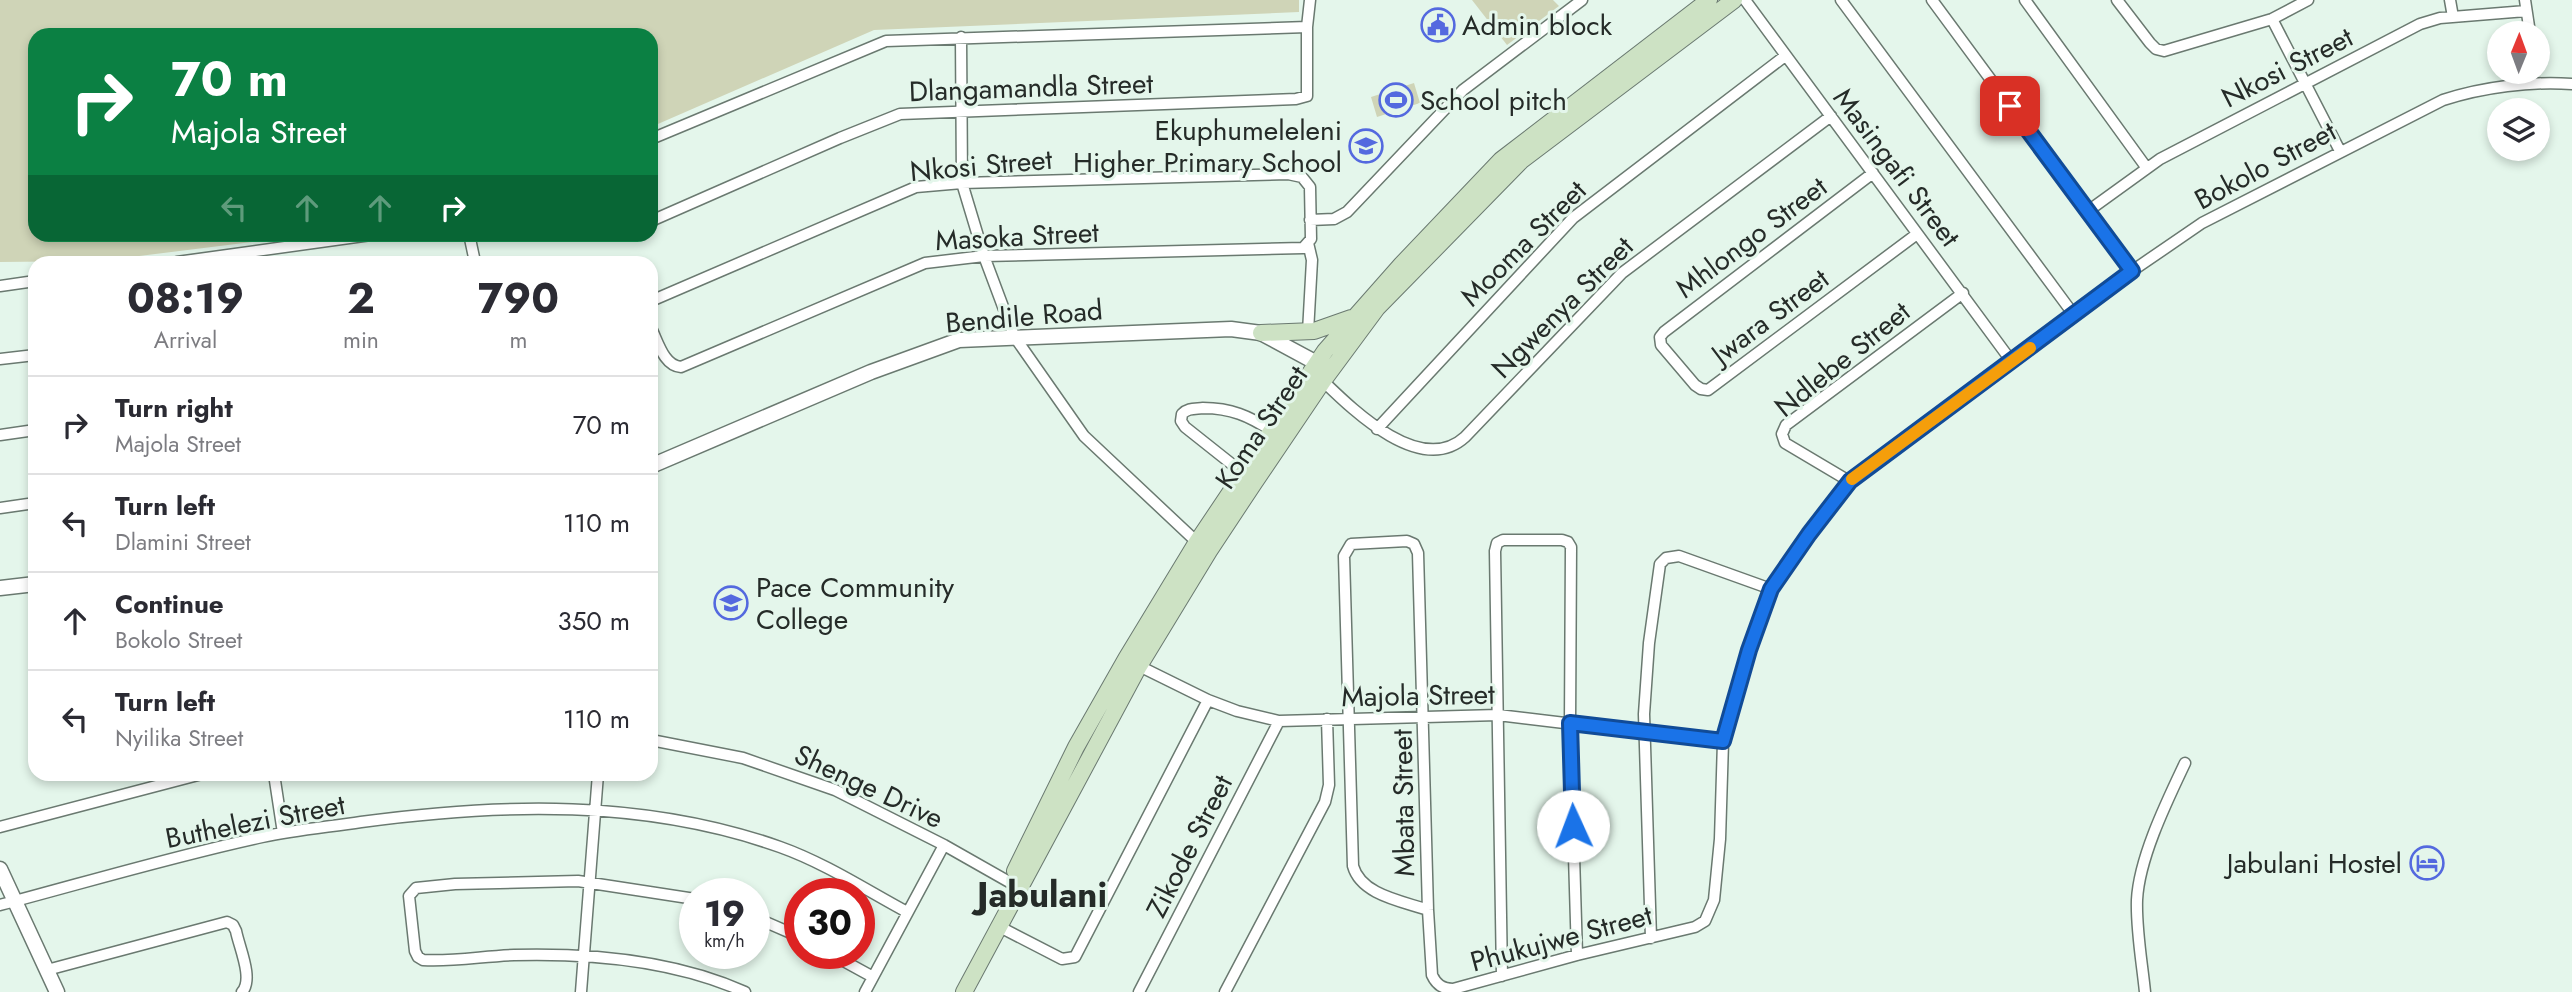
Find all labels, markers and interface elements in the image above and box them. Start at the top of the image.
place label: Admin block [1462,5,1613,46]
public building icon: Admin block [1419,6,1457,44]
street label: Nkosi Street [2214,17,2360,118]
north arrow [2487,21,2550,84]
map controls [2487,21,2550,161]
text: 70 m [171,44,288,114]
icon: right [56,56,147,147]
street label: Dlangamandla Street [908,63,1154,112]
pin [1980,76,2040,136]
street label: Masingafi Street [1823,79,1970,255]
place label: School pitch [1420,80,1567,121]
sports icon: School pitch [1377,81,1415,119]
icon: arrive [1991,87,2029,125]
button: layers [2487,98,2550,161]
text: Majola Street [171,109,347,155]
place label: Ekuphumeleleni Higher Primary School [1073,110,1342,183]
street label: Bokolo Street [2187,111,2344,220]
school or university icon: Ekuphumeleleni Higher Primary School [1347,127,1385,165]
street label: Nkosi Street [908,139,1054,192]
street label: Mhlongo Street [1667,167,1836,308]
street label: Mooma Street [1451,171,1596,316]
icon: left [215,189,253,227]
icon: ahead [288,189,326,227]
icon: ahead [361,189,399,227]
icon: right [434,189,472,227]
street label: Masoka Street [934,212,1100,261]
street label: Ngwenya Street [1482,227,1643,388]
street label: Jwara Street [1700,258,1838,377]
text: 08:19 [127,268,244,329]
text: 2 [347,268,375,329]
text: 790 [478,268,559,329]
street label: Bendile Road [944,289,1104,344]
street label: Ndlebe Street [1766,292,1919,427]
text: Arrival [154,323,217,357]
text: min [343,323,379,357]
text: m [510,323,527,357]
street label: Koma Street [1205,357,1318,497]
text: Turn right [115,389,233,427]
icon: right [56,406,94,444]
text: 70 m [573,406,630,444]
text: Majola Street [115,427,241,461]
text: Turn left [115,487,215,525]
icon: left [56,504,94,542]
text: 110 m [563,504,630,542]
text: Dlamini Street [115,525,251,559]
place label: Pace Community College [756,567,955,640]
school or university icon: Pace Community College [712,584,750,622]
text: Continue [115,585,224,623]
icon: ahead [56,602,94,640]
text: 350 m [557,602,630,640]
text: Bokolo Street [115,623,242,657]
street label: Majola Street [1341,674,1495,717]
text: Turn left [115,683,215,721]
icon: left [56,700,94,738]
text: 110 m [563,700,630,738]
text: Nyilika Street [115,721,243,755]
street label: Mbata Street [1382,729,1425,877]
street label: Shenge Drive [788,734,950,839]
street label: Zikode Street [1136,767,1243,925]
street label: Buthelezi Street [162,784,349,859]
position arrow [1536,789,1610,863]
place label: Jabulani Hostel [2223,843,2402,884]
hotel icon: Jabulani Hostel [2408,844,2446,882]
district label: Jabulani [971,870,1107,920]
speed limit sign: 30 [784,878,875,969]
text: 19 [704,889,745,939]
street label: Phukujwe Street [1466,894,1657,982]
text: km/h [704,928,745,954]

